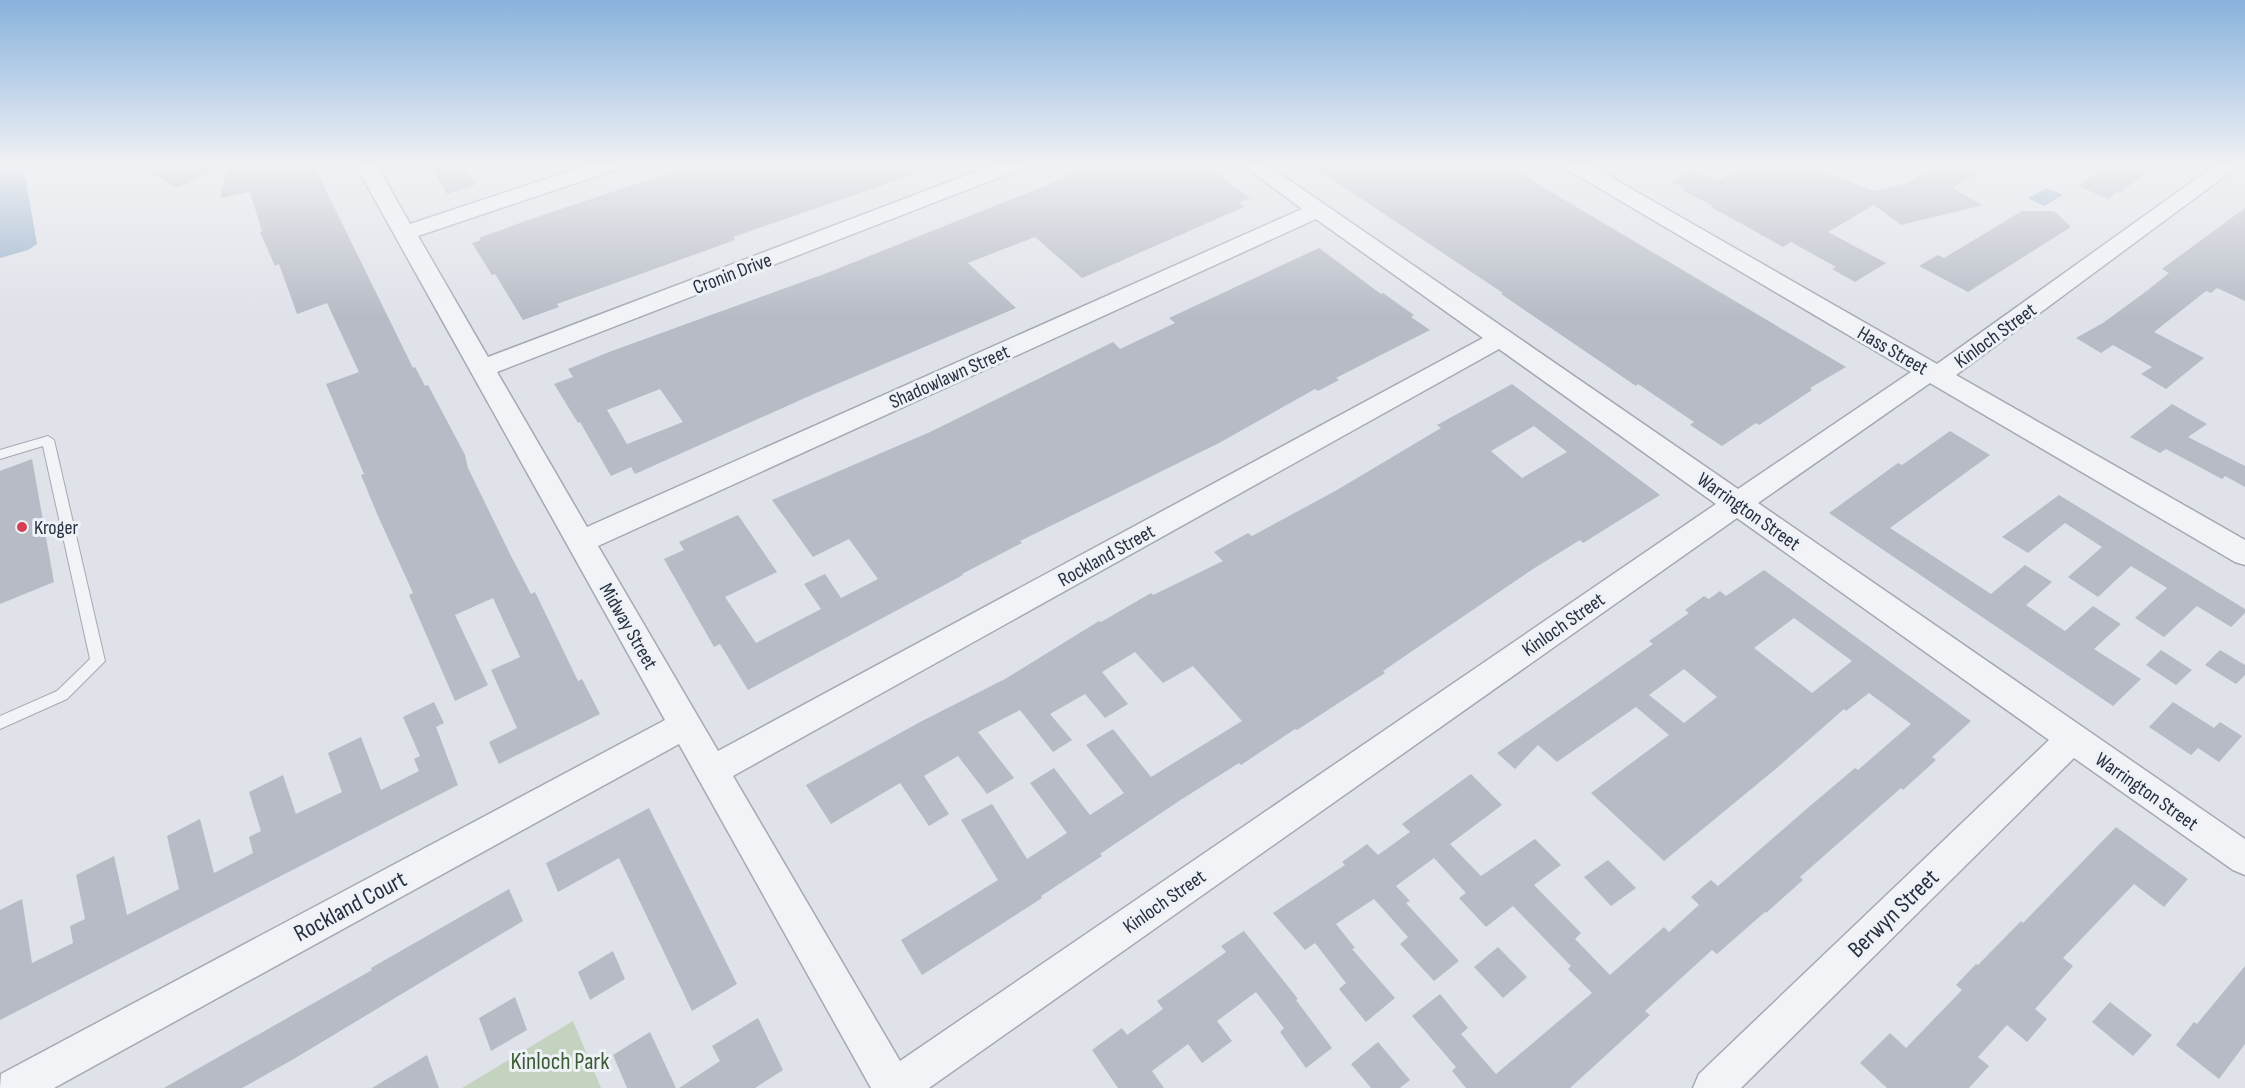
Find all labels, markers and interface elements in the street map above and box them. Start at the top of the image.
street label: Cronin Drive [690,248,775,300]
street label: Kinloch Street [1950,298,2041,374]
street label: Hass Street [1853,321,1932,381]
street label: Shadowlawn Street [886,340,1013,414]
street label: Warrington Street [1692,468,1804,556]
place label: Kroger [34,516,79,540]
marker: Kroger [15,520,29,534]
street label: Rockland Street [1054,520,1159,592]
street label: Midway Street [594,579,662,674]
street label: Kinloch Street [1518,588,1610,662]
street label: Warrington Street [2090,748,2202,836]
street label: Berwyn Street [1842,863,1945,964]
street label: Rockland Court [289,865,411,948]
street label: Kinloch Street [1119,865,1211,939]
park label: Kinloch Park [511,1047,609,1076]

